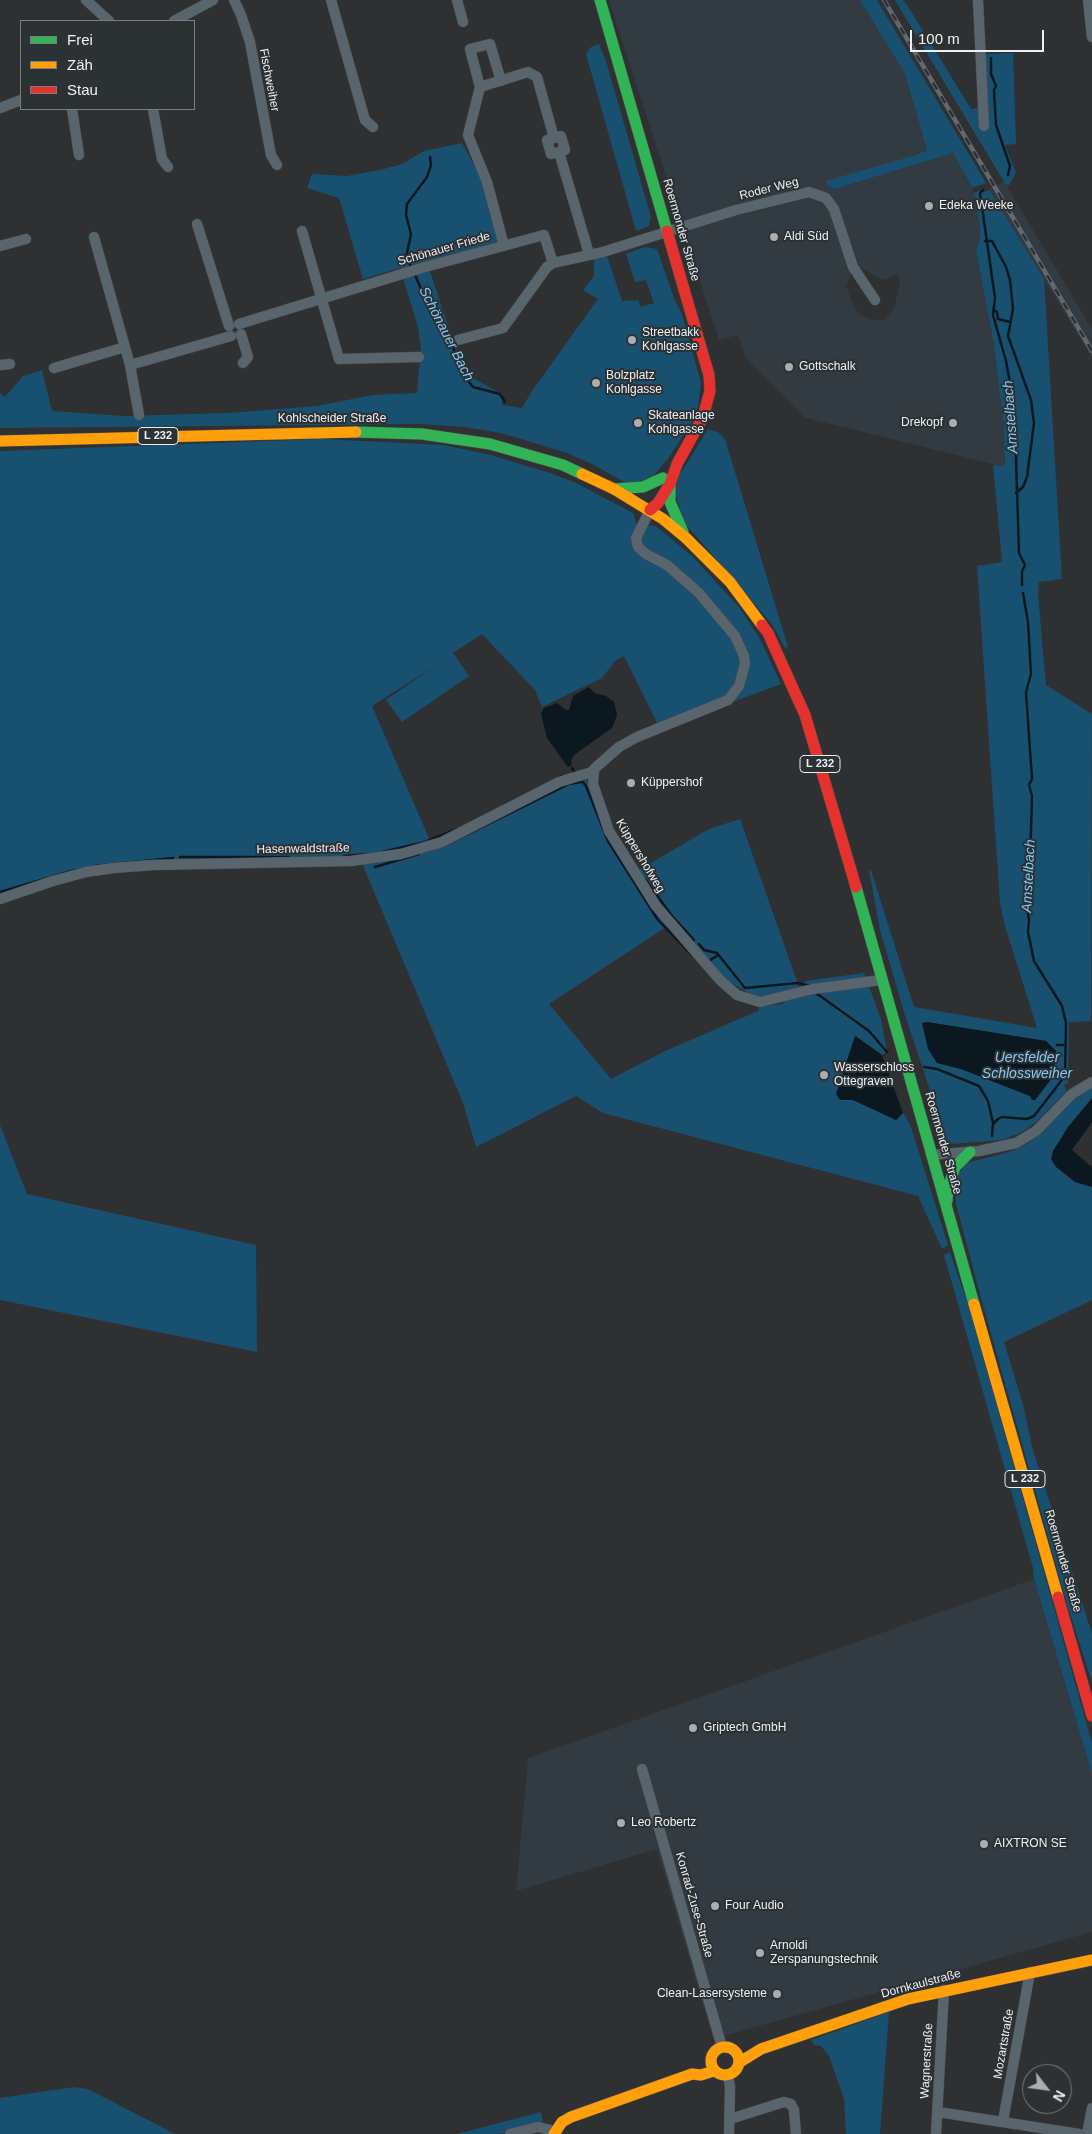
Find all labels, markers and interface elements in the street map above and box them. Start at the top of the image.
legend [20,20,195,110]
scale bar [912,20,1046,52]
text: 100 m [918,30,960,47]
text: Frei [67,31,93,48]
street label: Fischweiher [256,47,282,113]
text: Zäh [67,56,93,73]
text: Stau [67,81,98,98]
street label: Roder Weg [738,175,800,203]
street label: Roermonder Straße [659,177,703,283]
place label: Edeka Weeke [939,199,1013,213]
marker: Edeka Weeke [923,200,935,212]
street label: Schönauer Friede [396,229,492,269]
place label: Aldi Süd [784,230,829,244]
marker: Aldi Süd [768,231,780,243]
water label: Schönauer Bach [415,284,477,384]
place label: Streetbakk Kohlgasse [642,326,699,354]
marker: Streetbakk Kohlgasse [626,334,638,346]
place label: Gottschalk [799,360,856,374]
marker: Gottschalk [783,361,795,373]
place label: Bolzplatz Kohlgasse [606,369,662,397]
marker: Bolzplatz Kohlgasse [590,377,602,389]
water label: Amstelbach [1000,380,1022,454]
place label: Skateanlage Kohlgasse [648,409,715,437]
street label: Kohlscheider Straße [278,412,386,426]
place label: Drekopf [901,416,943,430]
marker: Skateanlage Kohlgasse [632,417,644,429]
marker: Drekopf [947,417,959,429]
road number: L 232 [138,428,178,444]
road number: L 232 [800,756,840,772]
place label: Küppershof [641,776,702,790]
marker: Küppershof [625,777,637,789]
street label: Küppershofweg [612,817,668,895]
water label: Amstelbach [1019,839,1039,913]
street label: Hasenwaldstraße [256,841,350,857]
water label: Uersfelder Schlossweiher [982,1050,1072,1082]
place label: Wasserschloss Ottegraven [834,1061,914,1089]
marker: Wasserschloss Ottegraven [818,1069,830,1081]
street label: Roermonder Straße [921,1090,965,1196]
road number: L 232 [1005,1470,1045,1488]
street label: Roermonder Straße [1041,1508,1085,1614]
place label: Griptech GmbH [703,1721,786,1735]
marker: Griptech GmbH [687,1722,699,1734]
place label: Leo Robertz [631,1816,696,1830]
marker: Leo Robertz [615,1817,627,1829]
place label: AIXTRON SE [994,1837,1067,1851]
marker: AIXTRON SE [978,1838,990,1850]
street label: Konrad-Zuse-Straße [672,1850,716,1960]
place label: Four Audio [725,1899,784,1913]
marker: Four Audio [709,1900,721,1912]
place label: Arnoldi Zerspanungstechnik [770,1939,878,1967]
marker: Arnoldi Zerspanungstechnik [754,1947,766,1959]
street label: Dornkaulstraße [880,1966,962,2002]
place label: Clean-Lasersysteme [657,1987,767,2001]
marker: Clean-Lasersysteme [771,1988,783,2000]
street label: Mozartstraße [991,2008,1017,2080]
street label: Wagnerstraße [918,2023,936,2099]
north arrow [1022,2064,1072,2114]
text: N [1050,2088,1069,2104]

